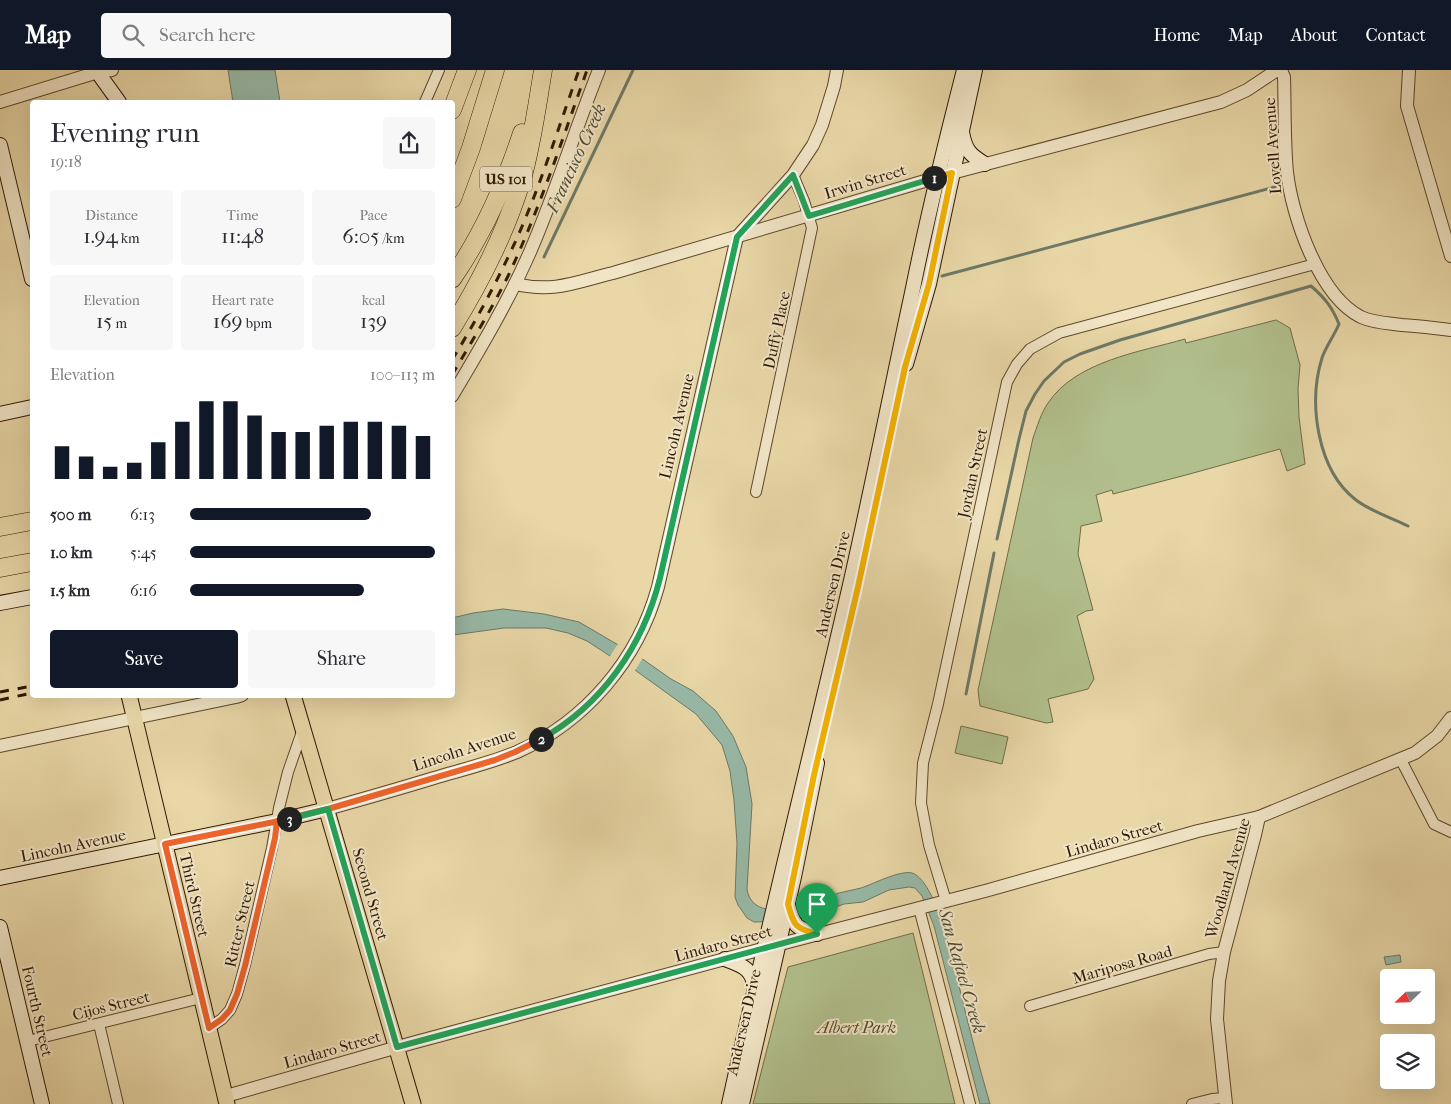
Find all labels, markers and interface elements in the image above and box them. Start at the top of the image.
search box [101,13,451,58]
text: Map [25,21,71,49]
icon: search [119,21,147,49]
text: Search here [159,24,255,46]
text: Home [1153,25,1200,46]
text: Map [1228,25,1263,46]
text: About [1291,25,1337,46]
text: Contact [1365,25,1426,46]
street label: Lovell Avenue [1260,97,1285,195]
water label: Francisco Creek [542,100,611,217]
text: Evening run [50,116,200,149]
button: share [383,117,435,169]
text: 19:18 [50,152,82,171]
street label: Irwin Street [822,160,909,203]
road number: US 101 [480,166,532,192]
pin: 1 [922,166,946,190]
text: 1 [932,170,937,187]
text: Distance [85,207,138,224]
text: Time [227,207,258,224]
text: Pace [360,207,387,224]
text: 1.94 [83,224,118,248]
text: 11:48 [221,224,264,248]
text: 6:05 [342,224,379,248]
text: km [118,230,140,247]
text: /km [379,230,405,247]
street label: Duffy Place [759,289,794,371]
text: Elevation [83,292,140,309]
text: Heart rate [211,292,274,309]
text: kcal [362,292,385,309]
text: 15 [96,309,112,333]
text: 169 [213,309,243,333]
text: 139 [360,309,387,333]
text: m [112,315,127,332]
text: bpm [243,315,272,332]
text: Elevation [50,365,115,384]
text: 100–113 m [370,365,435,384]
street label: Lincoln Avenue [655,372,698,481]
street label: Jordan Street [953,426,991,522]
text: 500 m [50,505,91,524]
text: 6:13 [130,505,155,524]
street label: Andersen Drive [811,529,854,640]
text: 1.0 km [50,543,93,562]
text: 5:45 [130,543,157,562]
text: 1.5 km [50,581,90,600]
text: 6:16 [130,581,157,600]
button: Save [50,630,238,688]
button: Share [248,630,435,688]
street label: Lincoln Avenue [410,724,518,775]
pin: 2 [528,726,554,752]
text: 2 [538,731,545,748]
pin: 3 [276,806,302,832]
text: 3 [287,811,292,828]
street label: Lindaro Street [1063,815,1165,861]
street label: Woodland Avenue [1201,816,1254,942]
street label: Lincoln Avenue [19,825,128,866]
street label: Second Street [348,846,393,943]
street label: Third Street [176,851,213,939]
street label: Ritter Street [220,879,259,969]
pin [796,883,838,934]
icon: arrive [803,890,831,918]
water label: San Rafael Creek [933,905,989,1036]
street label: Lindaro Street [672,921,774,966]
street label: Mariposa Road [1070,941,1174,988]
street label: Fourth Street [18,964,57,1059]
street label: Andersen Drive [722,967,765,1078]
north arrow [1380,969,1435,1024]
map controls [1380,969,1435,1089]
street label: Cijos Street [70,987,152,1024]
park label: Albert Park [816,1018,896,1037]
street label: Lindaro Street [281,1026,383,1072]
button: layers [1380,1034,1435,1089]

